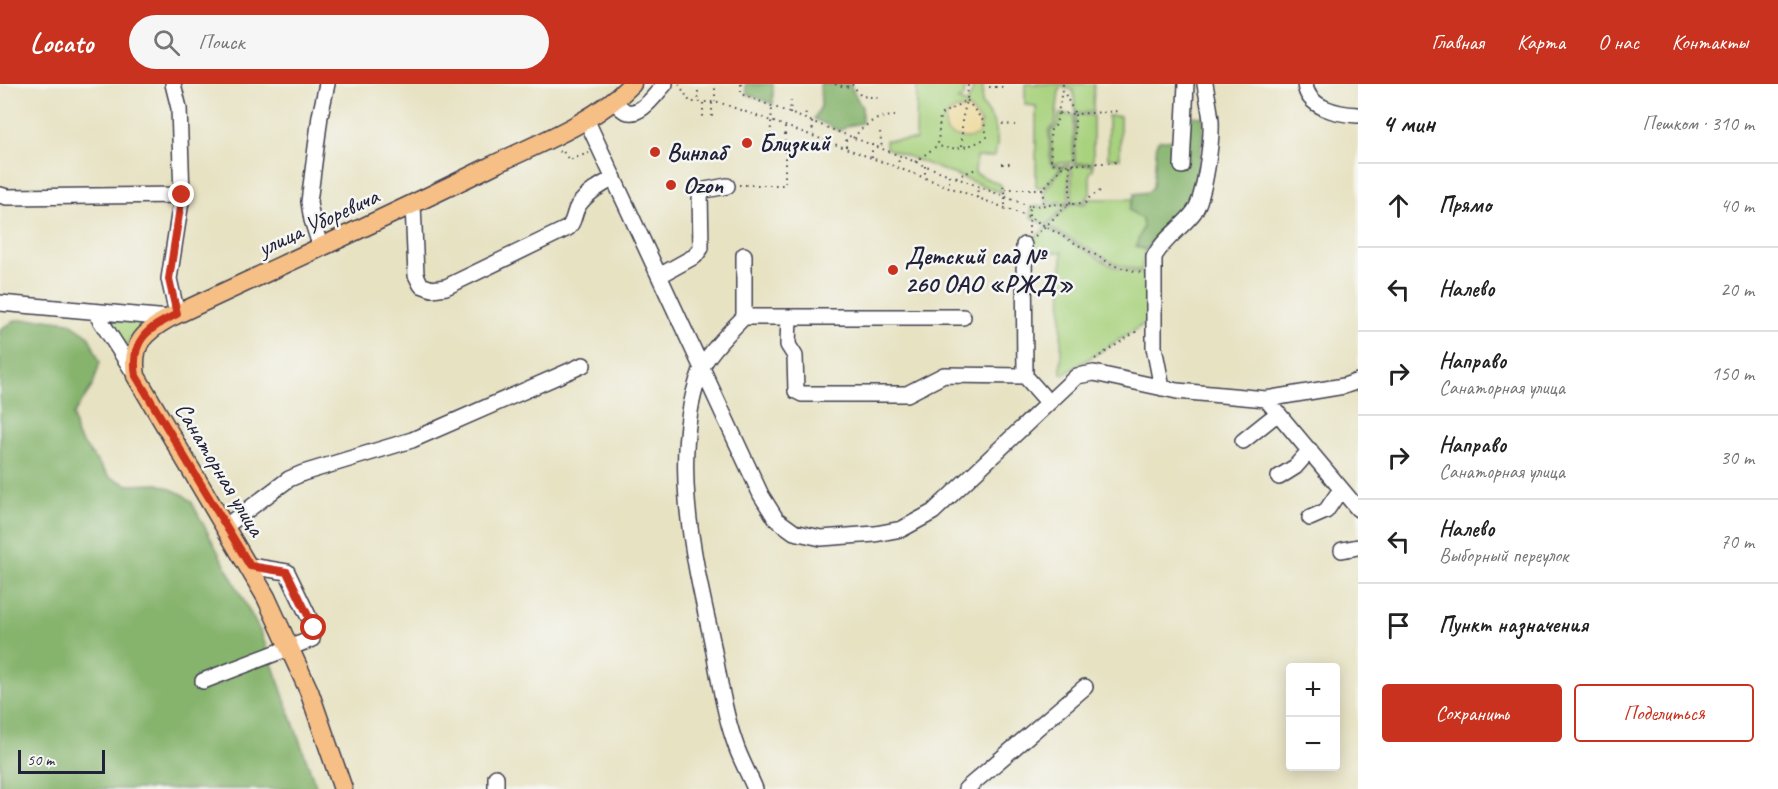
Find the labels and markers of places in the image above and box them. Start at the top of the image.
place label: Близкий [759,128,832,159]
marker: Близкий [740,136,754,150]
place label: Винлаб [667,137,731,167]
marker: Винлаб [648,145,662,159]
place label: Ozon [683,170,724,200]
marker: Ozon [664,178,678,192]
place label: Детский сад № 260 ОАО «РЖД» [905,241,1073,299]
marker: Детский сад № 260 ОАО «РЖД» [886,263,900,277]

